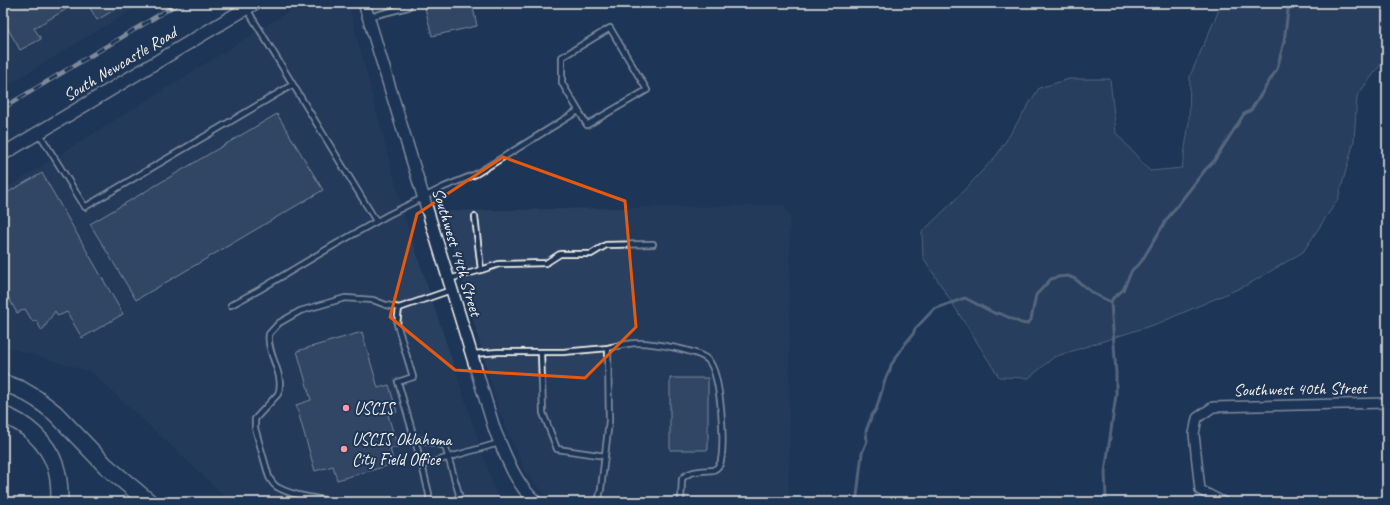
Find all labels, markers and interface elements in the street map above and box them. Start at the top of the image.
street label: South Newcastle Road [60,20,183,106]
street label: Southwest 44th Street [428,185,487,321]
street label: Southwest 40th Street [1233,377,1369,401]
place label: USCIS [354,398,397,419]
marker: USCIS [341,403,351,413]
place label: USCIS Oklahoma City Field Office [352,429,453,470]
marker: USCIS Oklahoma City Field Office [339,444,349,454]

